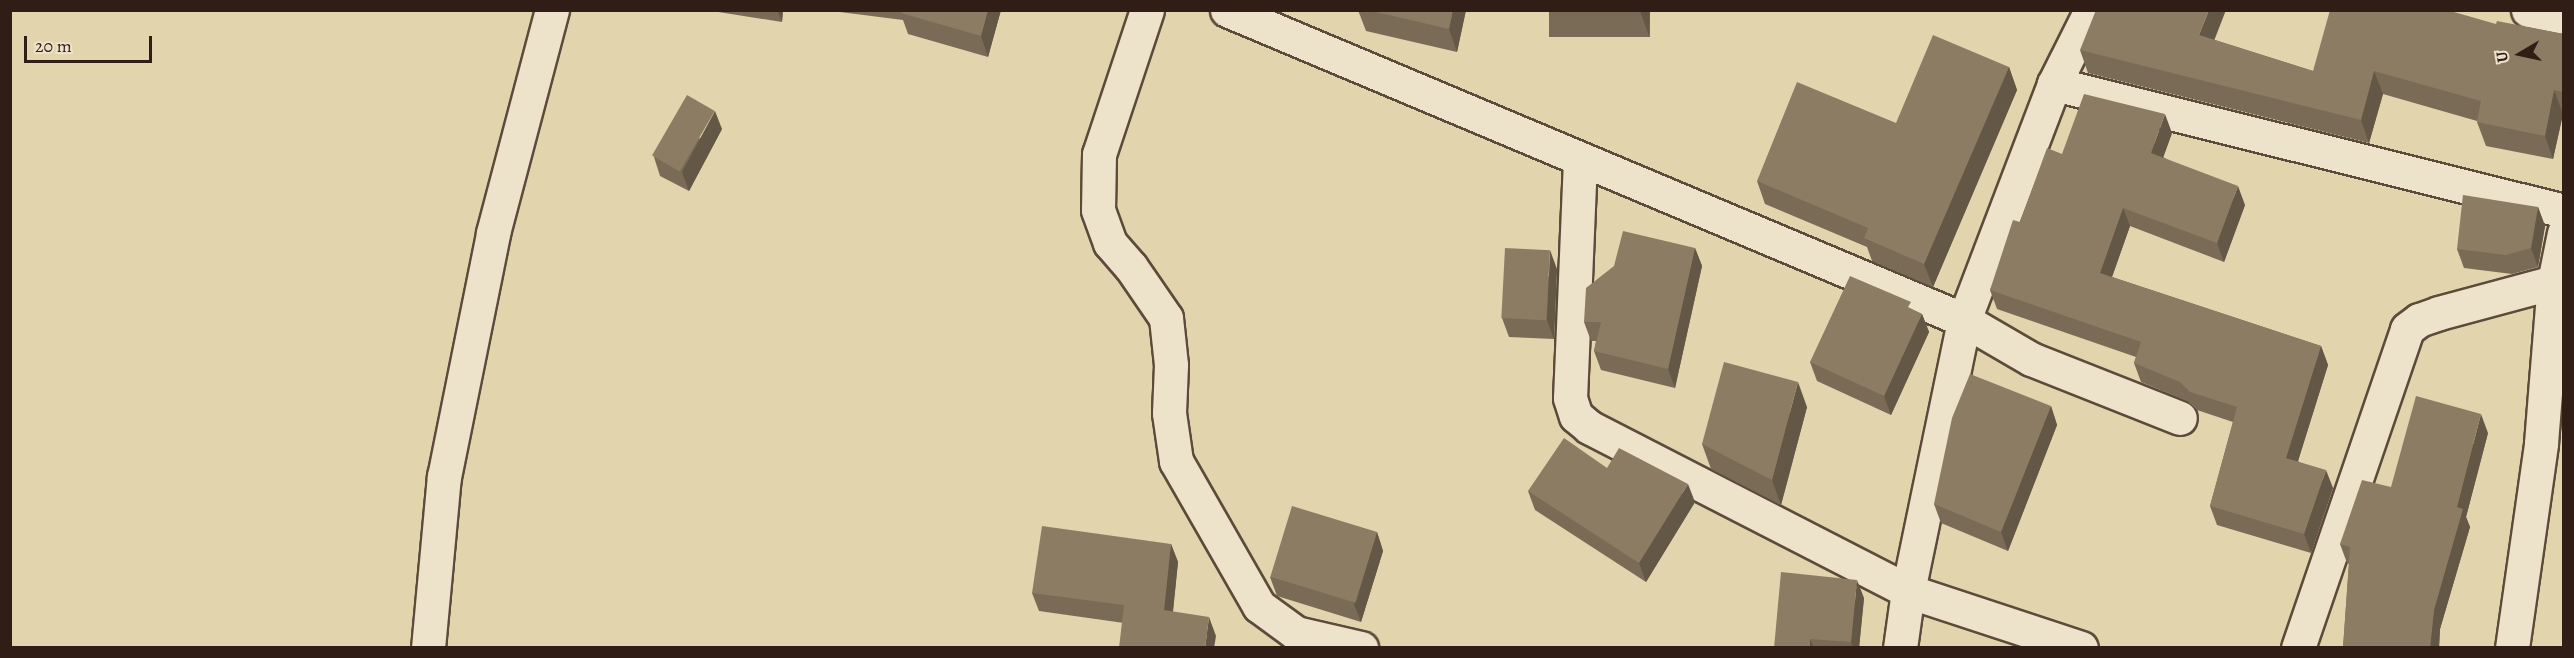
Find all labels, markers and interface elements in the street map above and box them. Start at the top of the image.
scale bar [27,24,154,62]
north arrow [2490,24,2550,84]
text: 20 m [35,34,72,58]
text: U [2491,50,2514,64]

